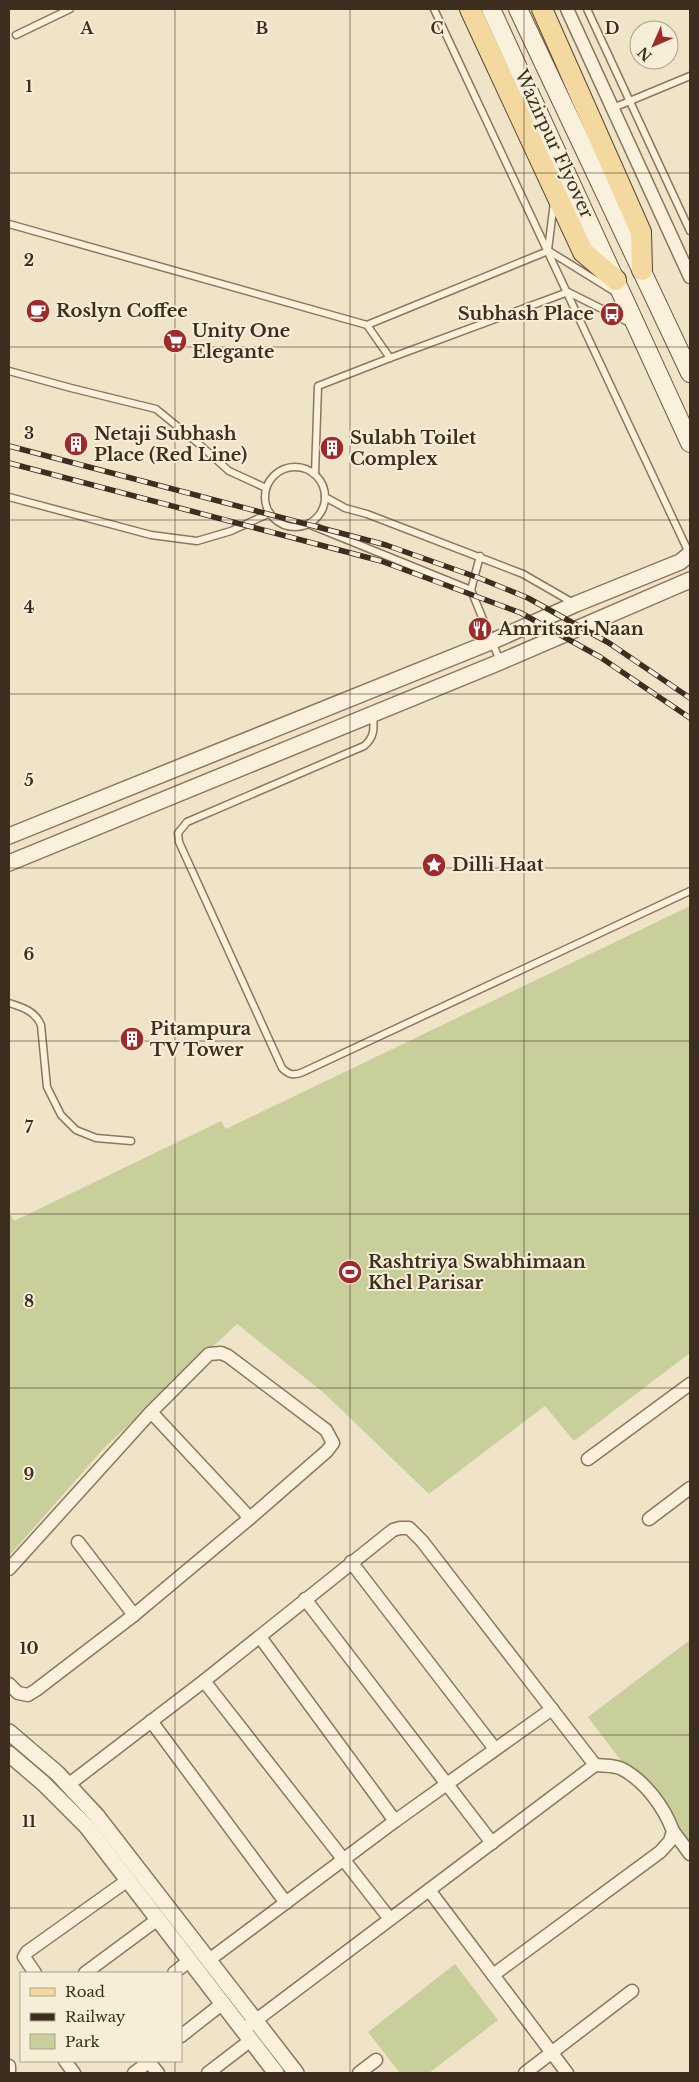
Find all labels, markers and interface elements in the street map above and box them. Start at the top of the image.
text: A [80,18,95,38]
text: B [256,18,269,38]
text: C [430,18,444,38]
text: D [605,18,619,38]
north arrow [629,20,679,70]
text: N [634,43,656,65]
street label: Wazirpur Flyover [509,65,598,222]
text: 1 [26,76,33,96]
text: 2 [24,250,34,270]
cafe icon: Roslyn Coffee [25,298,51,324]
place label: Roslyn Coffee [56,300,188,322]
bus stop icon: Subhash Place [599,301,625,327]
place label: Subhash Place [458,303,594,325]
place label: Unity One Elegante [192,320,290,363]
supermarket icon: Unity One Elegante [162,328,188,354]
text: 3 [24,423,34,443]
place label: Netaji Subhash Place (Red Line) [94,423,247,466]
place label: Sulabh Toilet Complex [350,427,476,470]
building icon: Netaji Subhash Place (Red Line) [63,431,89,457]
building icon: Sulabh Toilet Complex [319,435,345,461]
text: 4 [24,597,34,617]
restaurant icon: Amritsari Naan [467,616,493,642]
place label: Amritsari Naan [497,618,644,640]
text: 5 [24,770,34,790]
place icon: Dilli Haat [421,852,447,878]
place label: Dilli Haat [452,854,544,876]
text: 6 [24,944,35,964]
place label: Pitampura TV Tower [150,1018,252,1061]
building icon: Pitampura TV Tower [119,1026,145,1052]
text: 7 [25,1117,34,1137]
place label: Rashtriya Swabhimaan Khel Parisar [368,1251,586,1294]
sports icon: Rashtriya Swabhimaan Khel Parisar [337,1259,363,1285]
text: 8 [24,1291,34,1311]
text: 9 [24,1464,35,1484]
text: 10 [19,1638,39,1658]
text: 11 [22,1811,36,1831]
legend [20,1972,182,2062]
text: Road [65,1982,105,2001]
text: Railway [65,2007,126,2026]
text: Park [65,2032,101,2051]

